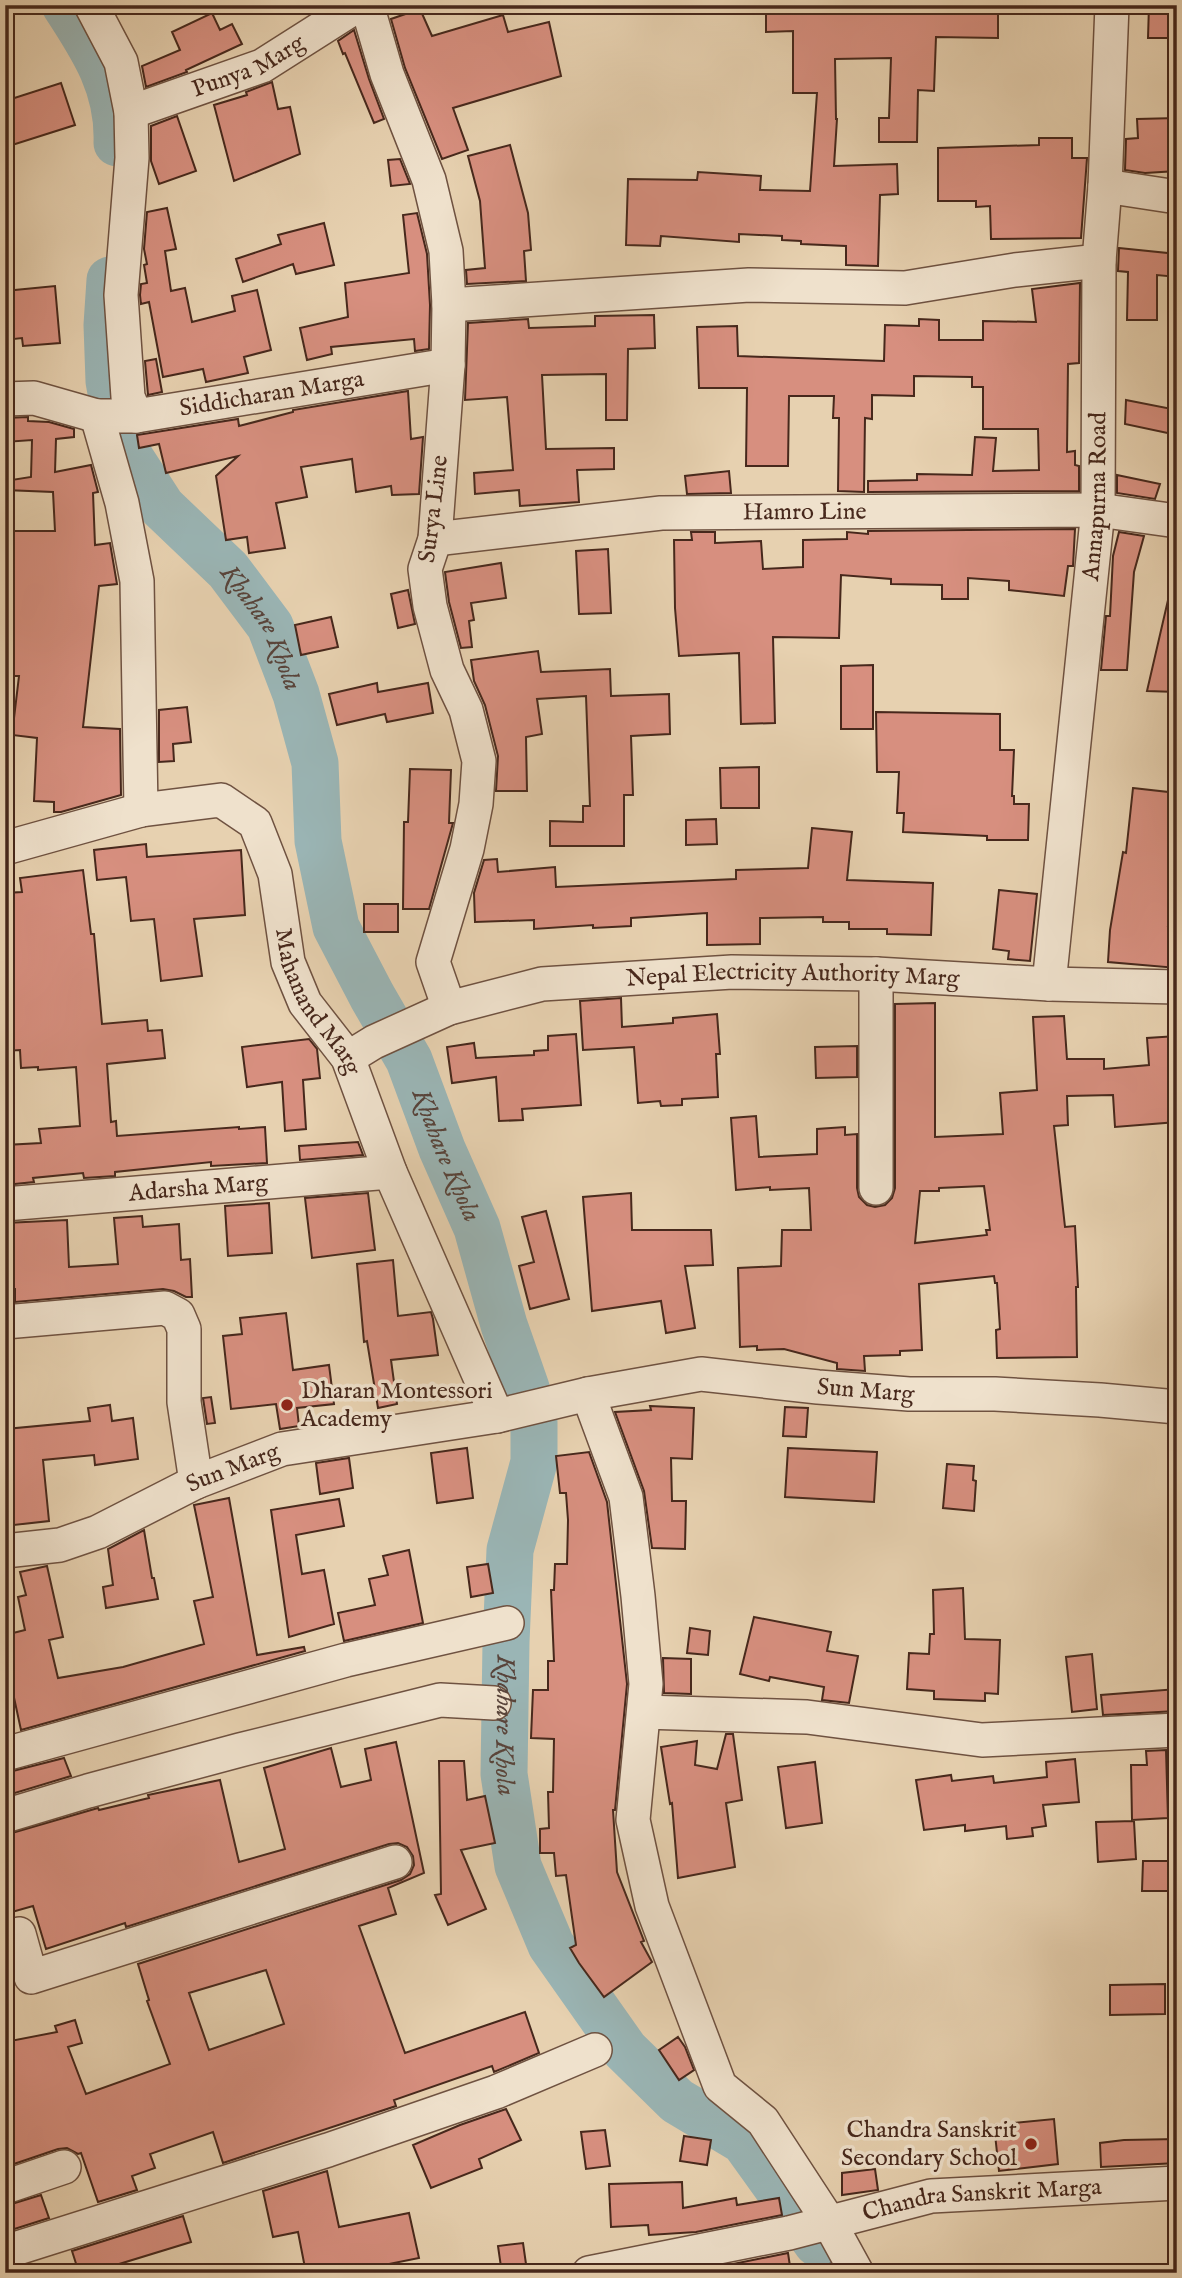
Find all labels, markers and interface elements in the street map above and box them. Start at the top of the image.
street label: Punya Marg [188,27,311,105]
street label: Siddicharan Marga [177,363,367,424]
street label: Annapurna Road [1075,412,1114,583]
street label: Surya Line [412,453,456,565]
street label: Hamro Line [742,496,867,528]
water label: Khahare Khola [212,557,310,695]
street label: Mahanand Marg [268,926,369,1080]
street label: Nepal Electricity Authority Marg [625,956,961,994]
water label: Khahare Khola [404,1083,489,1227]
street label: Adarsha Marg [126,1167,270,1209]
street label: Sun Marg [816,1371,916,1410]
place label: Dharan Montessori Academy [300,1376,493,1435]
marker: Dharan Montessori Academy [279,1397,295,1413]
street label: Sun Marg [181,1436,285,1500]
water label: Khahare Khola [487,1654,524,1798]
place label: Chandra Sanskrit Secondary School [841,2115,1017,2174]
marker: Chandra Sanskrit Secondary School [1023,2136,1039,2152]
street label: Chandra Sanskrit Marga [859,2171,1103,2229]

